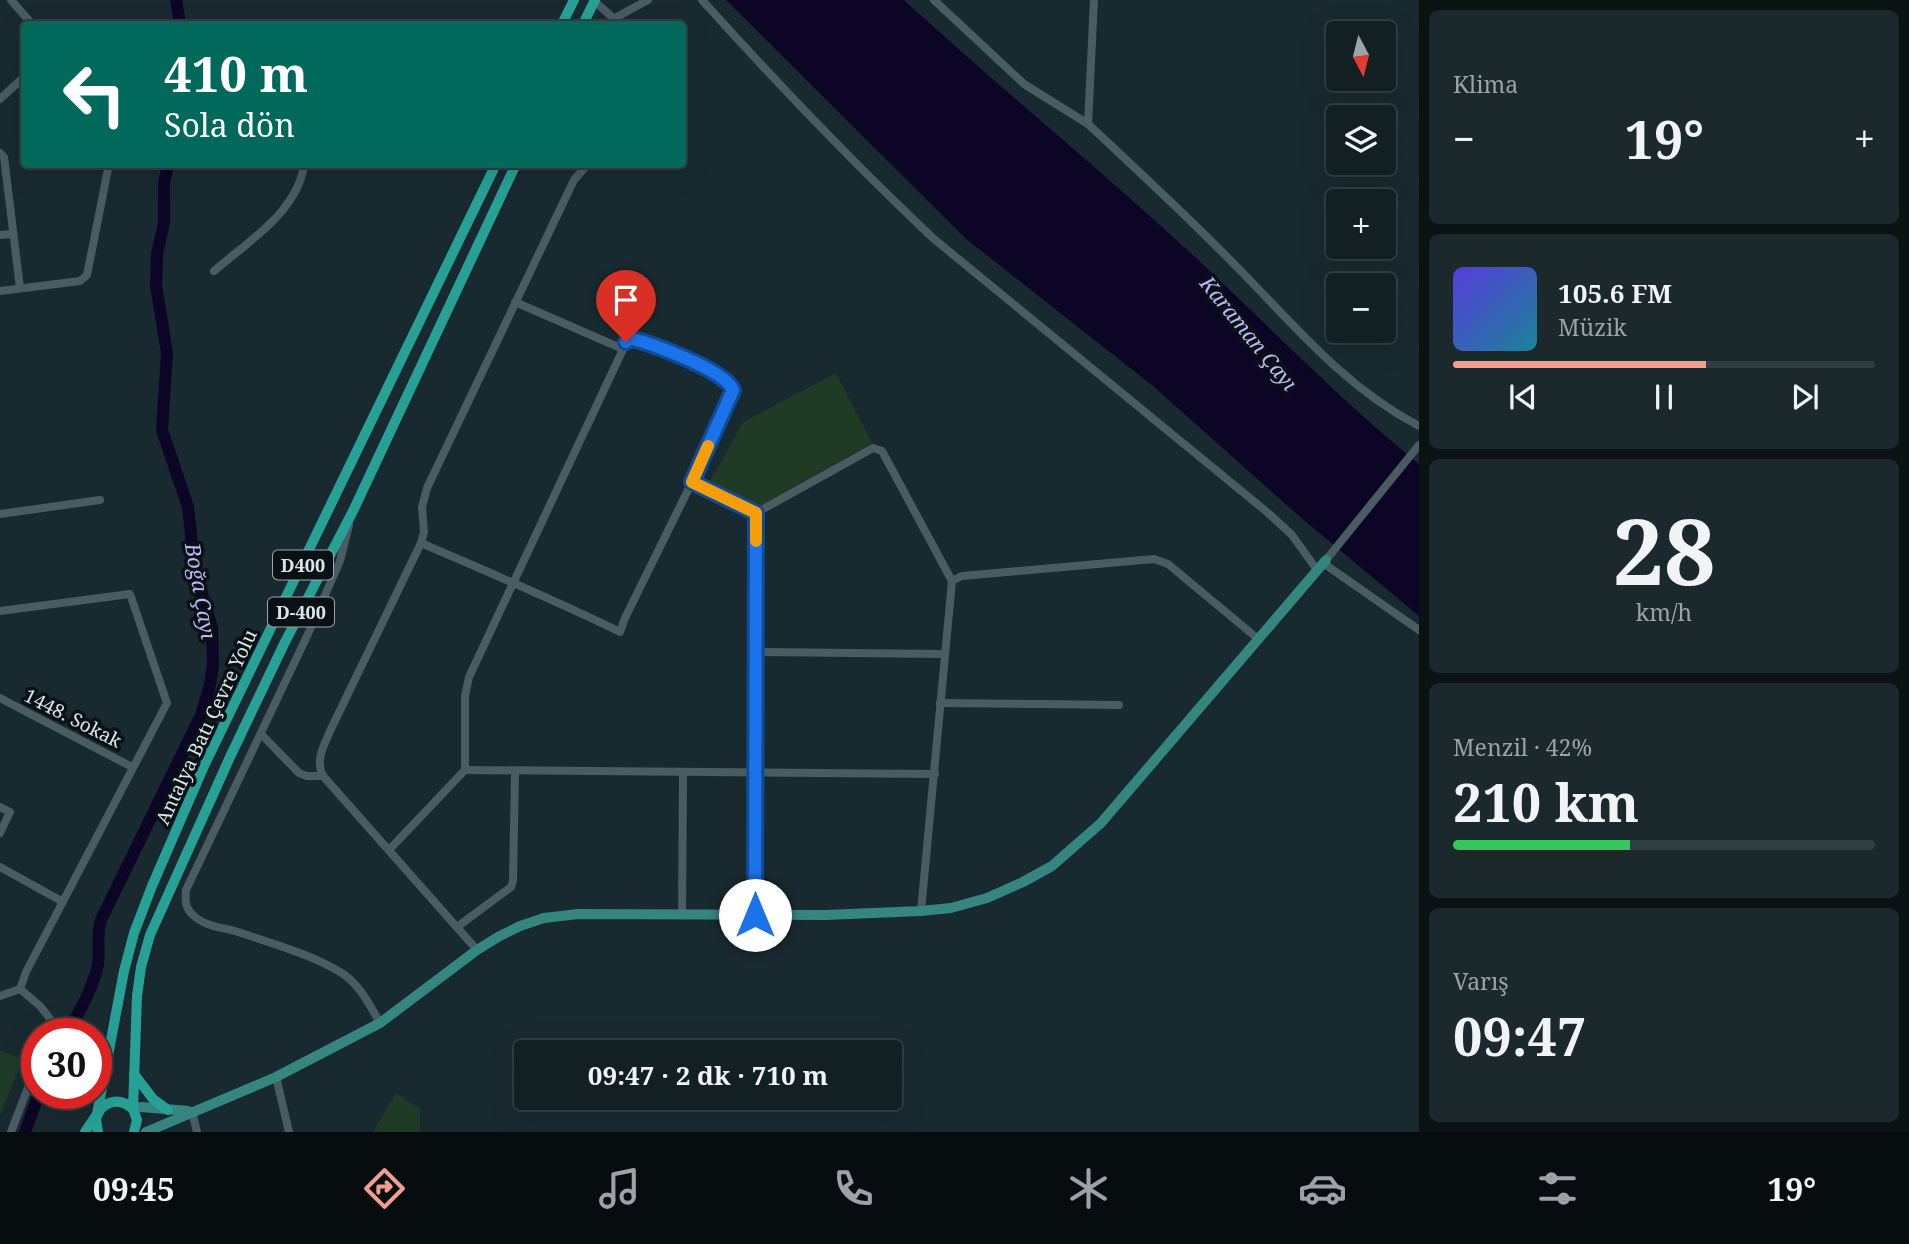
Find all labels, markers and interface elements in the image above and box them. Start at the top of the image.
north arrow [1326,21,1396,91]
map controls [1326,21,1396,343]
text: 410 m [164,40,308,106]
icon: left [49,49,140,140]
text: Klima [1453,68,1518,100]
text: Sola dön [164,103,295,146]
text: 19° [1625,103,1704,174]
button: layers [1326,105,1396,175]
text: − [1453,112,1475,164]
text: + [1854,112,1875,164]
button: + [1326,189,1396,259]
water label: Karaman Çayı [1193,269,1304,397]
pin [596,270,656,342]
button: − [1326,273,1396,343]
text: 105.6 FM [1558,275,1672,311]
icon: arrive [607,281,645,319]
text: Müzik [1558,311,1627,343]
icon: previous [1504,378,1542,416]
icon: pause [1645,378,1683,416]
icon: next [1786,378,1824,416]
text: 28 [1613,488,1715,612]
water label: Boğa Çayı [179,540,223,642]
road number: D400 [273,550,333,580]
text: km/h [1636,596,1692,628]
road number: D-400 [268,598,334,626]
street label: Antalya Batı Çevre Yolu [149,625,263,829]
street label: 1448. Sokak [20,682,127,754]
text: Menzil · 42% [1453,731,1592,763]
text: 210 km [1453,766,1639,837]
position arrow [718,878,792,952]
text: Varış [1453,965,1509,997]
text: 09:47 [1453,1000,1586,1071]
speed limit sign: 30 [21,1018,112,1109]
text: 09:47 · 2 dk · 710 m [588,1057,828,1093]
icon: directions [360,1164,409,1213]
icon: music [595,1164,644,1213]
icon: phone [829,1164,878,1213]
icon: climate [1064,1164,1113,1213]
icon: car [1298,1164,1347,1213]
icon: filters [1533,1164,1582,1213]
text: 09:45 [93,1167,175,1210]
text: 19° [1767,1167,1816,1210]

